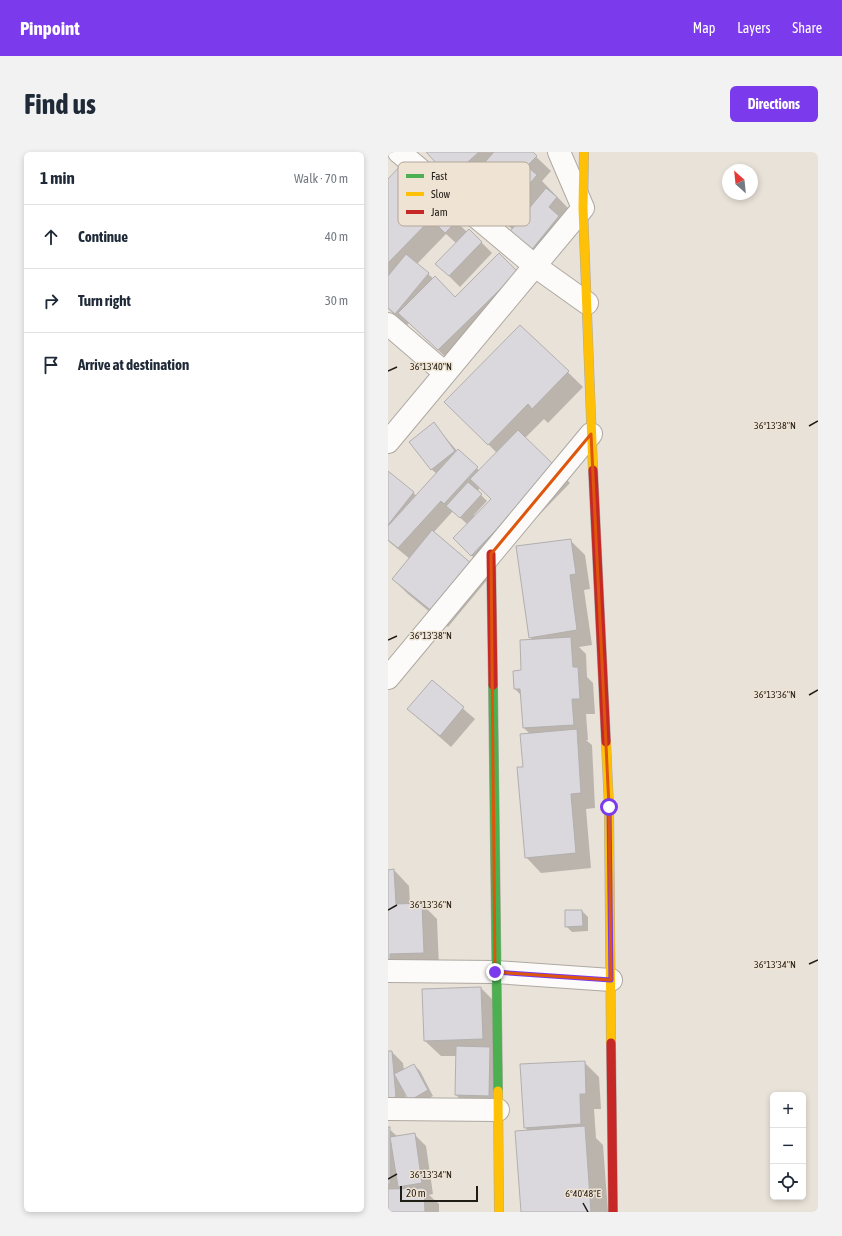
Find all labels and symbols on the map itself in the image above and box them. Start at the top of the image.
legend [398,162,530,226]
north arrow [722,164,758,200]
text: Fast [431,170,447,182]
text: Slow [431,188,450,200]
text: Jam [431,206,448,218]
text: 36°13'40"N [410,361,452,372]
text: 36°13'38"N [754,420,796,431]
text: 36°13'38"N [410,630,452,641]
text: 36°13'36"N [754,689,796,700]
route start [600,798,618,816]
text: 36°13'36"N [410,899,452,910]
text: 36°13'34"N [754,959,796,970]
route end [486,963,504,981]
text: 36°13'34"N [410,1169,452,1180]
scale bar [400,1184,478,1203]
text: 6°40'48"E [565,1188,601,1199]

